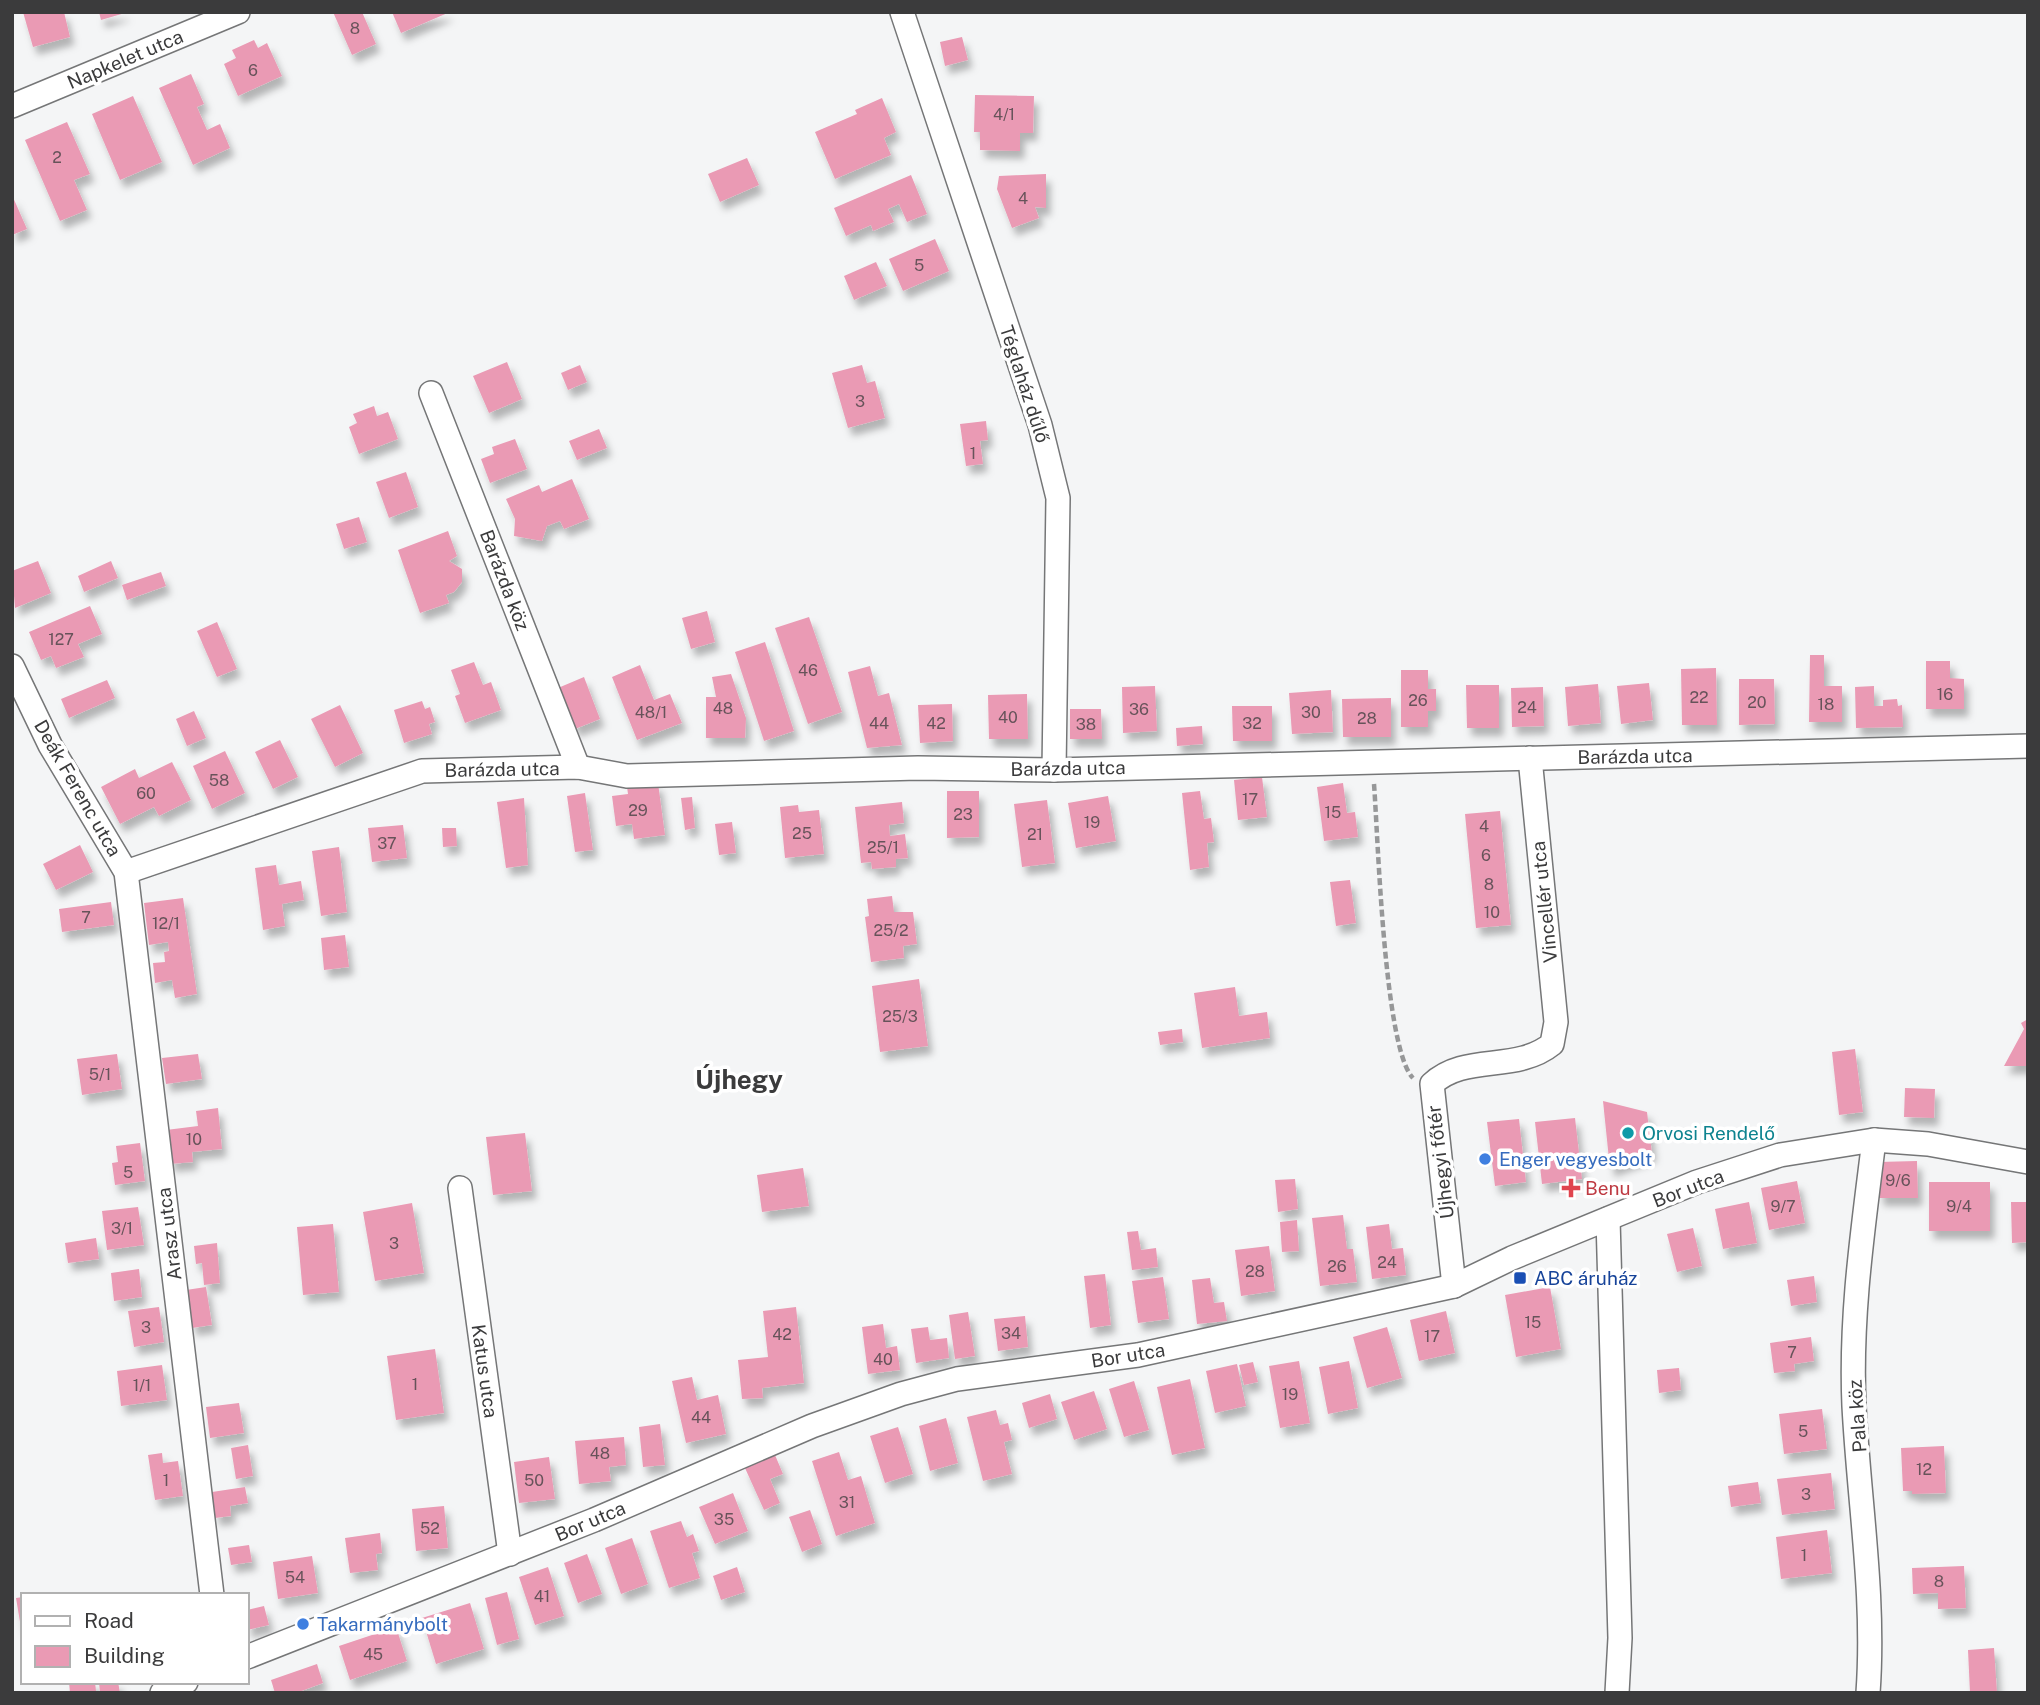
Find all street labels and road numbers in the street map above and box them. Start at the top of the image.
street label: Napkelet utca [64,25,186,93]
street label: Téglaház dűlő [996,323,1054,446]
street label: Barázda köz [476,526,534,634]
street label: Deák Ferenc utca [30,716,126,860]
street label: Barázda utca [1577,744,1693,768]
street label: Barázda utca [1010,756,1126,780]
street label: Barázda utca [444,757,560,781]
street label: Vincellér utca [1527,840,1561,964]
street label: Újhegyi főtér [1422,1104,1458,1220]
street label: Bor utca [1649,1164,1727,1212]
street label: Arasz utca [152,1186,186,1282]
street label: Katus utca [468,1323,502,1419]
street label: Bor utca [1089,1338,1167,1372]
street label: Pala köz [1843,1379,1871,1453]
street label: Bor utca [551,1496,629,1546]

